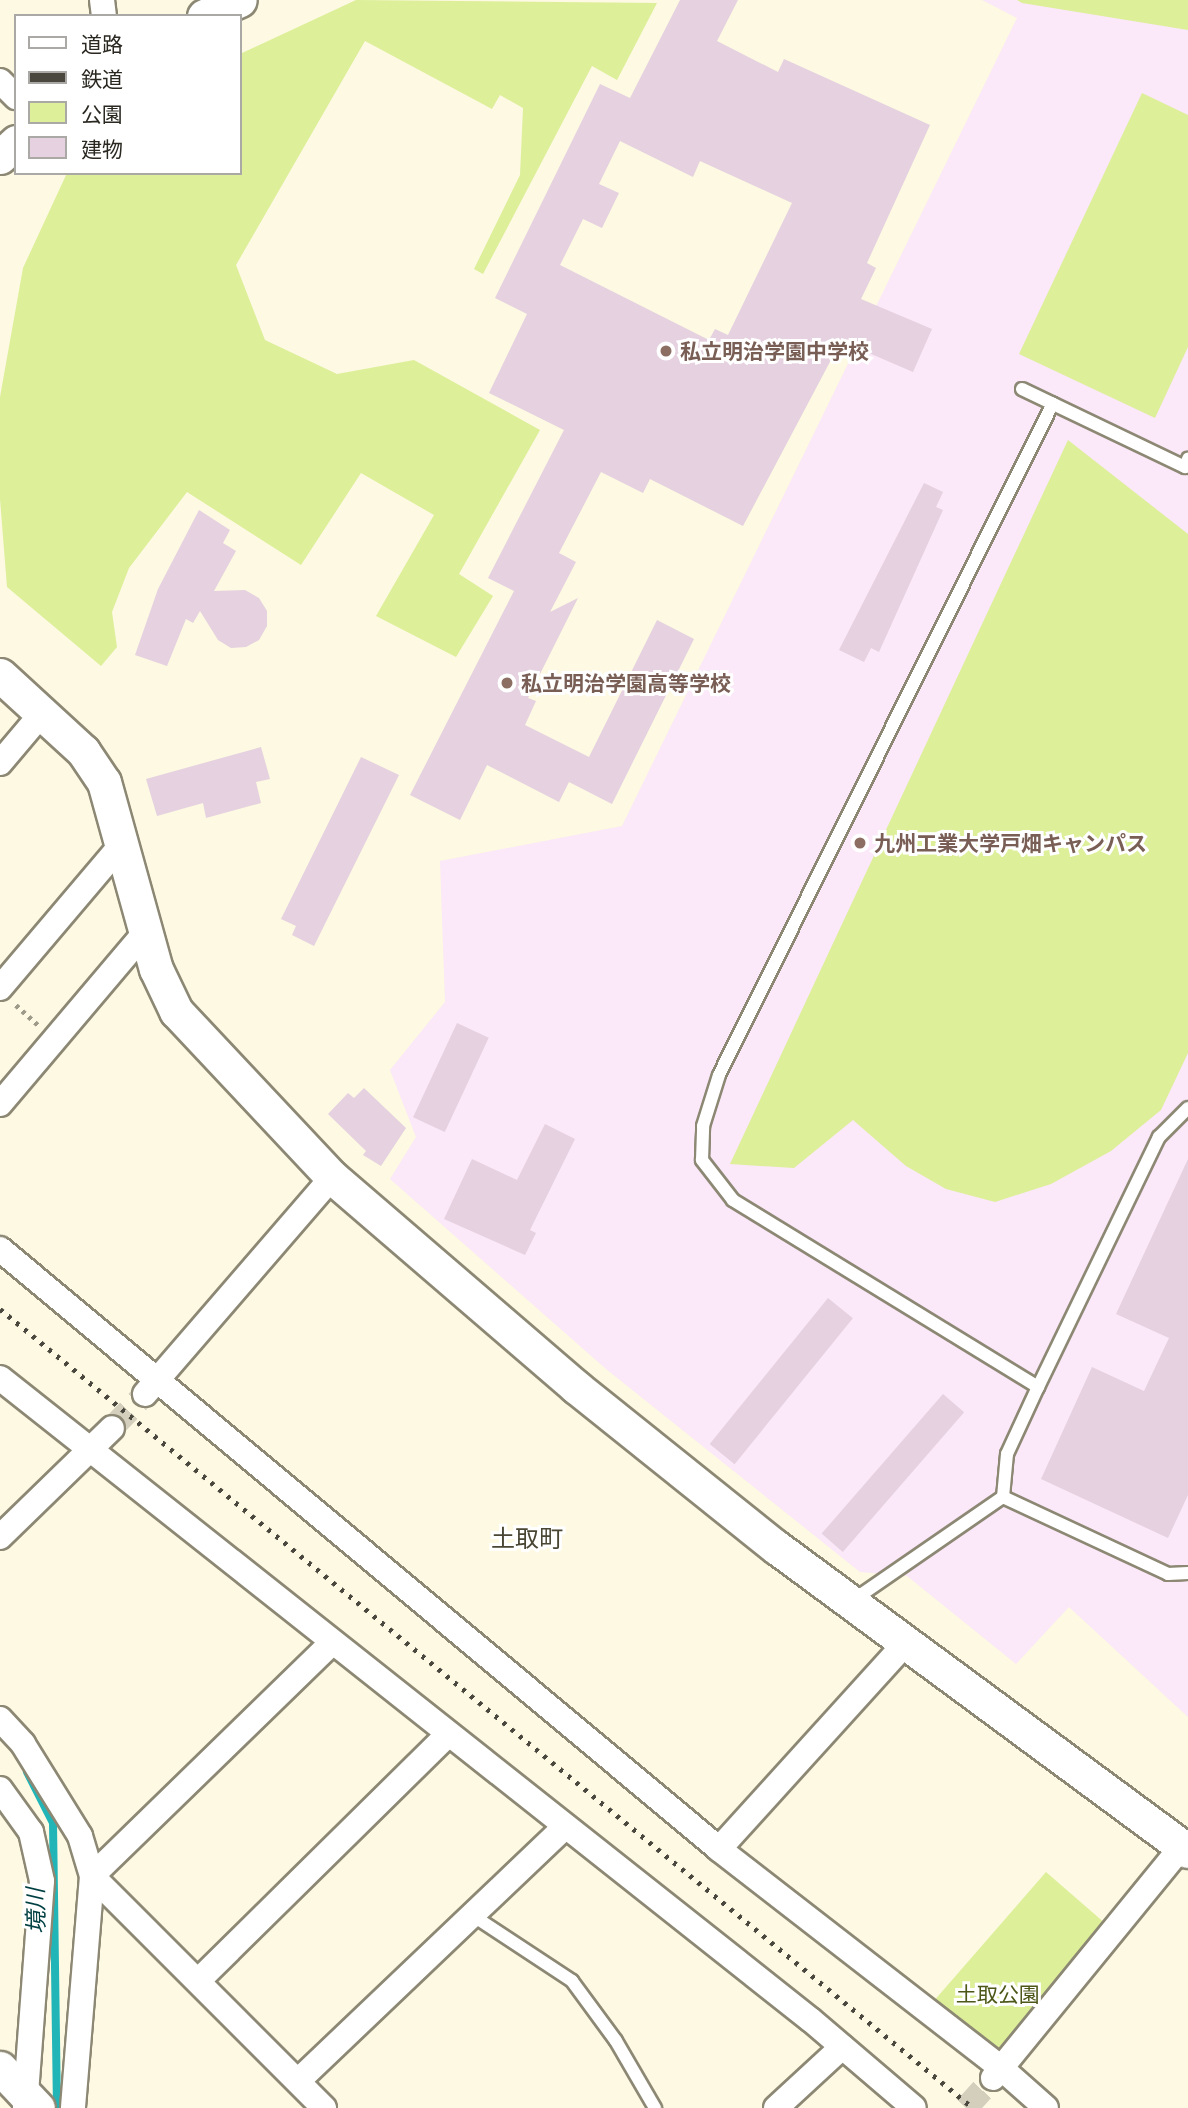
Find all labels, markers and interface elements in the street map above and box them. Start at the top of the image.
legend [14,14,242,175]
text: 道路 [81,31,123,56]
text: 鉄道 [81,66,123,91]
text: 公園 [81,101,123,126]
text: 建物 [81,136,123,161]
place label: 私立明治学園中学校 [680,338,869,364]
marker: 私立明治学園中学校 [658,343,674,359]
place label: 私立明治学園高等学校 [521,670,731,696]
marker: 私立明治学園高等学校 [499,675,515,691]
place label: 九州工業大学戸畑キャンパス [874,830,1147,856]
marker: 九州工業大学戸畑キャンパス [852,835,868,851]
district label: 土取町 [491,1524,563,1552]
water label: 境川 [21,1888,49,1934]
park label: 土取公園 [956,1981,1040,2007]

